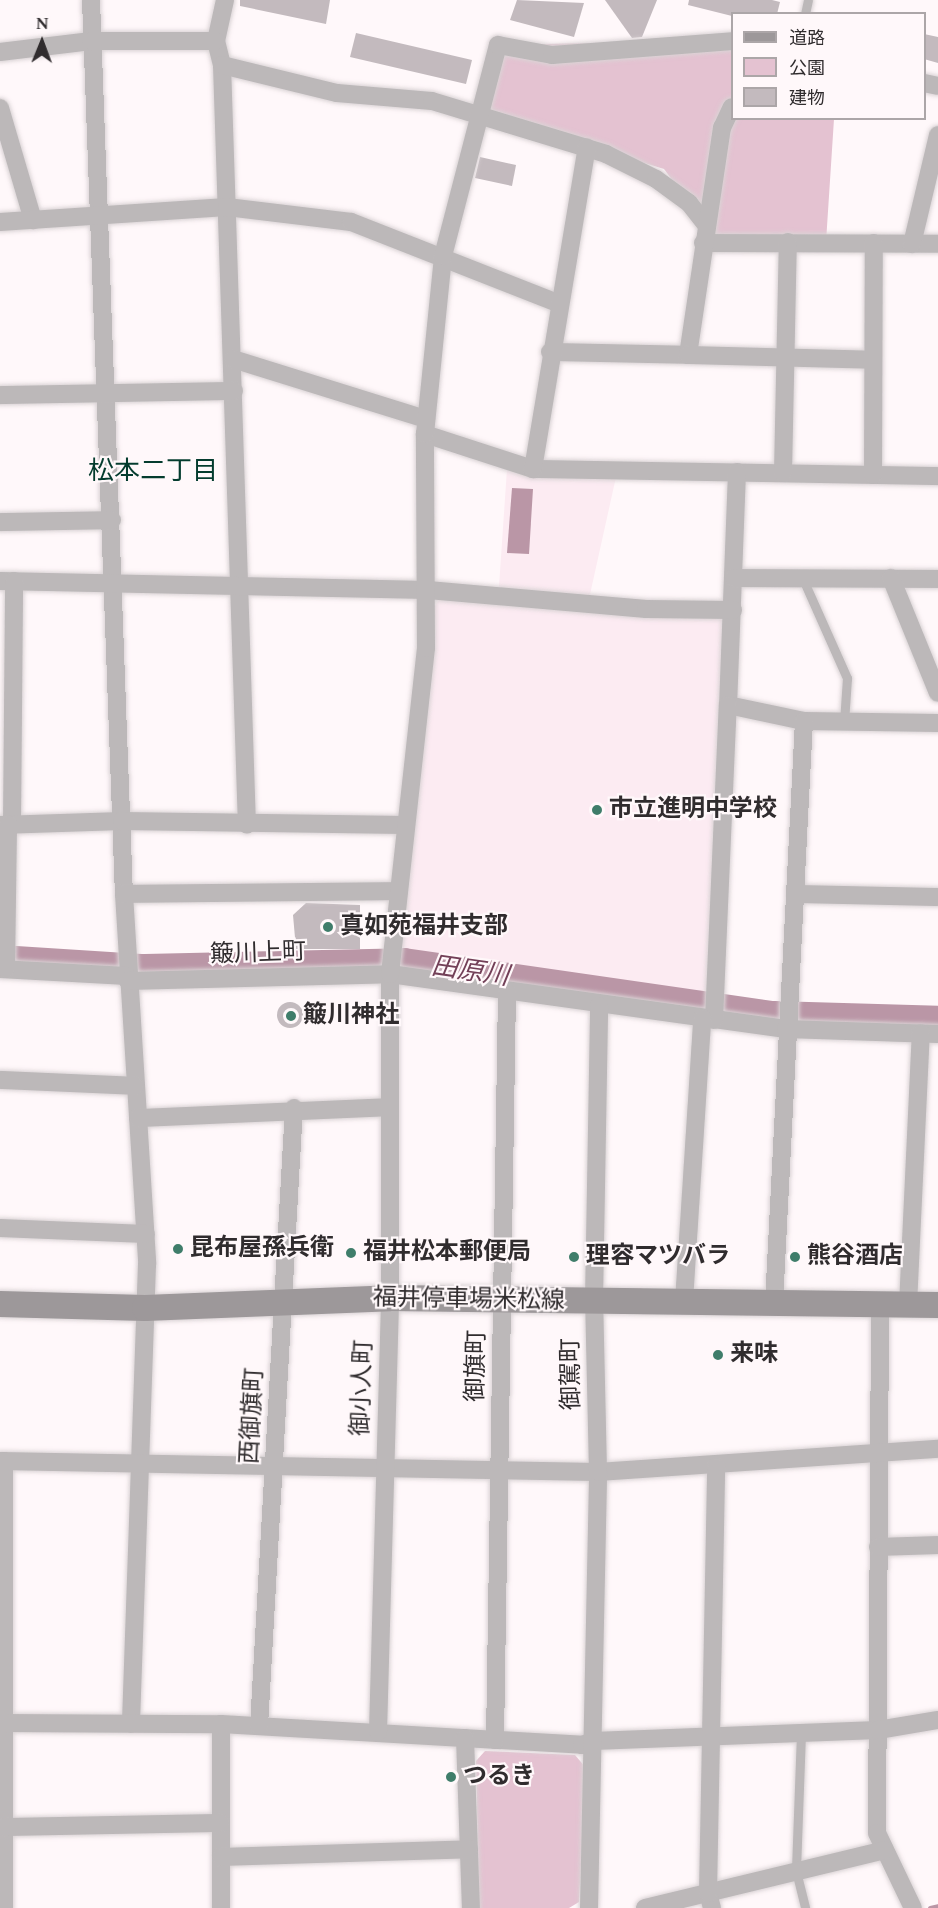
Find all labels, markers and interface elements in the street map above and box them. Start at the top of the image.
north arrow [12,12,72,72]
text: N [36,12,49,36]
legend [731,12,926,120]
text: 道路 [789,25,825,52]
text: 公園 [789,55,825,82]
text: 建物 [789,85,825,112]
district label: 松本二丁目 [88,456,218,488]
place label: 市立進明中学校 [609,796,777,824]
marker: 市立進明中学校 [590,803,604,817]
place label: 真如苑福井支部 [340,913,508,941]
marker: 真如苑福井支部 [321,920,335,934]
street label: 簸川上町 [210,938,306,970]
water label: 田原川 [429,951,511,993]
place label: 簸川神社 [303,1002,399,1030]
marker: 簸川神社 [284,1009,298,1023]
place label: 昆布屋孫兵衛 [190,1235,334,1263]
place label: 福井松本郵便局 [363,1239,531,1267]
marker: 昆布屋孫兵衛 [171,1242,185,1256]
place label: 理容マツバラ [586,1243,730,1271]
place label: 熊谷酒店 [807,1243,903,1271]
marker: 福井松本郵便局 [344,1246,358,1260]
marker: 理容マツバラ [567,1250,581,1264]
marker: 熊谷酒店 [788,1250,802,1264]
street label: 福井停車場米松線 [373,1284,565,1316]
street label: 御旗町 [462,1330,492,1402]
street label: 御駕町 [557,1338,587,1410]
street label: 御小人町 [347,1340,379,1436]
place label: 来味 [730,1341,778,1369]
marker: 来味 [711,1348,725,1362]
street label: 西御旗町 [236,1367,270,1465]
place label: つるき [463,1763,535,1791]
marker: つるき [444,1770,458,1784]

